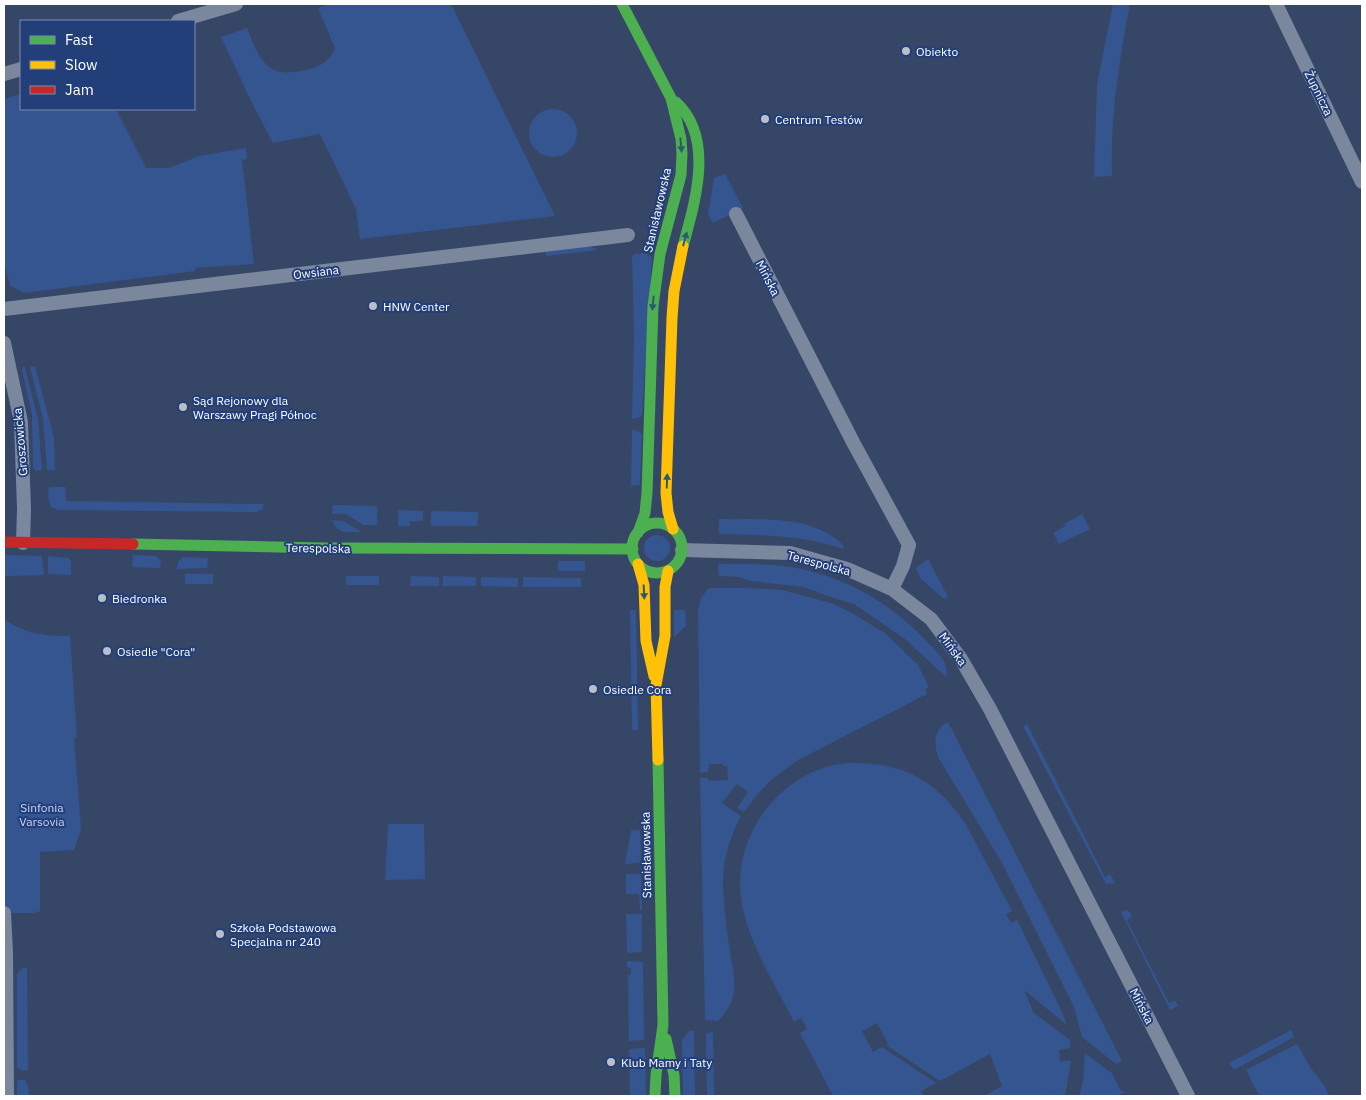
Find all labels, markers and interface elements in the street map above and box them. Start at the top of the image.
legend [20,20,195,110]
text: Fast [65,30,93,49]
place label: Obiekto [916,44,958,59]
marker: Obiekto [900,45,912,57]
text: Slow [65,55,98,74]
street label: Żupnicza [1302,68,1337,119]
text: Jam [65,80,94,99]
place label: Centrum Testów [775,112,863,127]
marker: Centrum Testów [759,113,771,125]
one-way arrow [678,137,686,153]
street label: Stanisławowska [640,166,674,254]
one-way arrow [682,231,690,246]
street label: Mińska [753,258,784,299]
street label: Owsiana [292,262,340,282]
one-way arrow [649,295,657,311]
place label: HNW Center [383,299,450,314]
marker: HNW Center [367,300,379,312]
place label: Sąd Rejonowy dla Warszawy Pragi Północ [193,393,317,422]
marker: Sąd Rejonowy dla Warszawy Pragi Północ [177,401,189,413]
street label: Groszowicka [10,407,30,477]
one-way arrow [663,473,671,489]
street label: Terespolska [285,540,351,556]
street label: Terespolska [786,547,853,579]
one-way arrow [640,584,648,600]
place label: Biedronka [112,591,168,606]
marker: Biedronka [96,592,108,604]
street label: Mińska [936,629,971,669]
place label: Osiedle "Cora" [117,644,195,659]
marker: Osiedle "Cora" [101,645,113,657]
place label: Osiedle Cora [603,682,672,697]
marker: Osiedle Cora [587,683,599,695]
park label: Sinfonia Varsovia [19,800,65,829]
street label: Stanisławowska [638,811,654,898]
place label: Szkoła Podstawowa Specjalna nr 240 [230,920,337,949]
marker: Szkoła Podstawowa Specjalna nr 240 [214,928,226,940]
street label: Mińska [1127,986,1158,1027]
place label: Klub Mamy i Taty [621,1055,712,1070]
marker: Klub Mamy i Taty [605,1056,617,1068]

